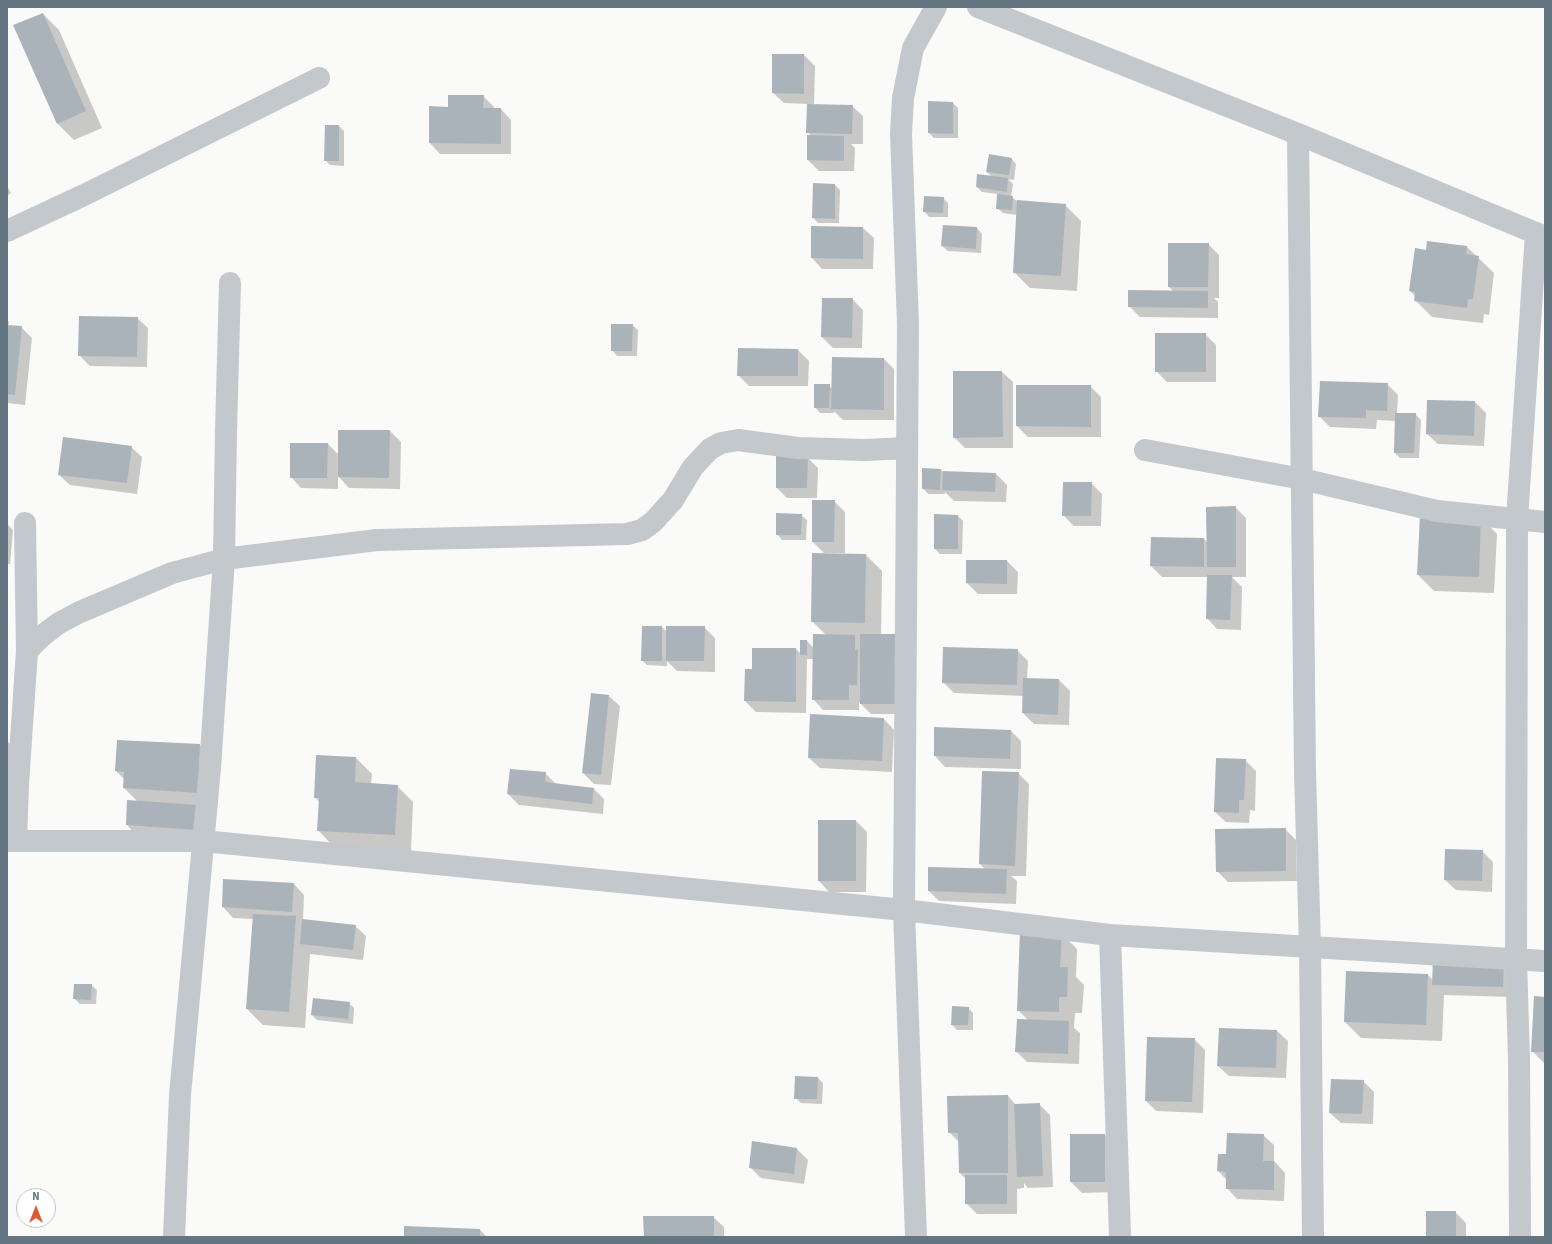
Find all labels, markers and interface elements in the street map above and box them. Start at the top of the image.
north arrow [16,1188,56,1228]
text: N [32,1189,40,1204]

